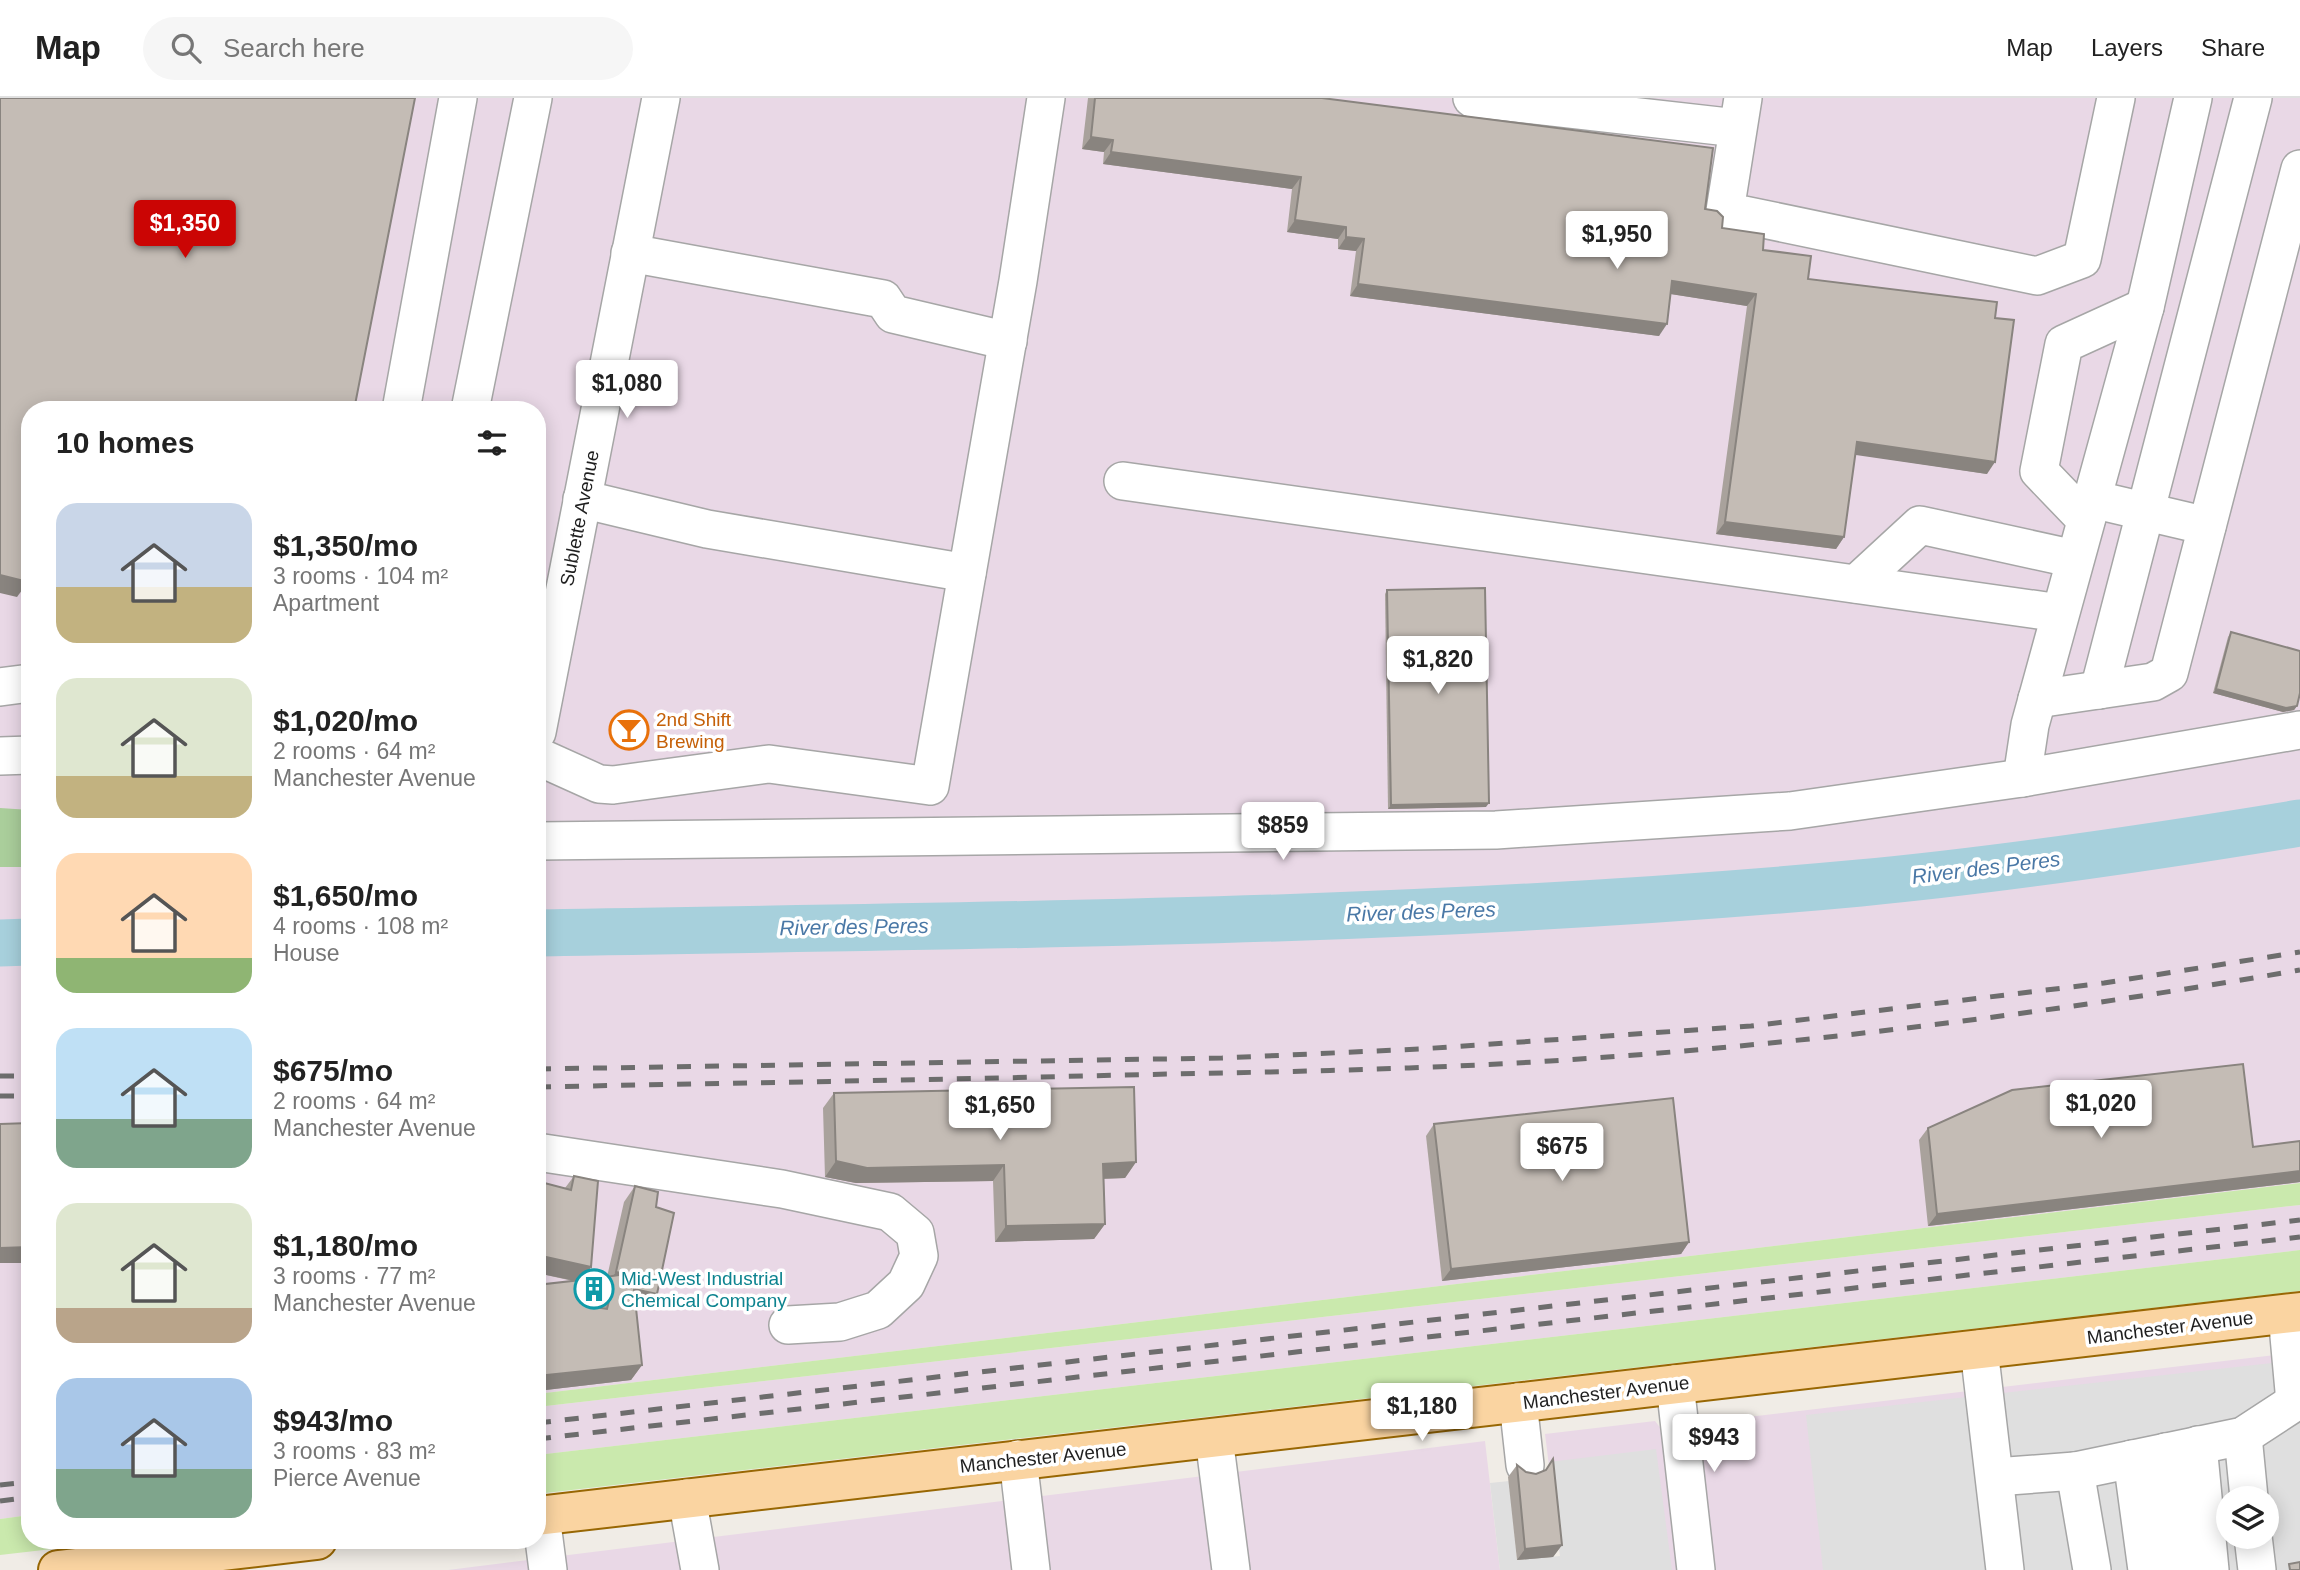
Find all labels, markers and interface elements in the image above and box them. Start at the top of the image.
search box [143,17,633,80]
text: Map [35,29,101,66]
icon: search [167,29,205,67]
text: Search here [223,33,365,63]
text: Map [2006,34,2053,61]
text: Layers [2091,34,2163,61]
text: Share [2201,34,2265,61]
pin: $1,350 [128,200,242,260]
text: $1,350 [150,210,220,236]
pin: $1,950 [1560,212,1674,271]
text: $1,950 [1582,221,1652,247]
pin: $1,080 [570,360,684,420]
text: $1,080 [592,370,662,396]
icon: filters [473,424,511,462]
text: 10 homes [56,426,194,459]
street label: Sublette Avenue [556,448,603,588]
text: $1,350/mo [273,529,418,562]
icon: home [112,531,196,615]
text: 3 rooms · 104 m² [273,563,448,589]
text: Apartment [273,590,379,616]
pin: $1,820 [1381,636,1495,696]
text: $1,820 [1403,646,1473,672]
text: $1,020/mo [273,704,418,737]
icon: home [112,706,196,790]
bar icon: 2nd Shift Brewing [608,709,650,751]
place label: 2nd Shift Brewing [656,709,732,752]
text: 2 rooms · 64 m² [273,738,435,764]
text: Manchester Avenue [273,765,476,791]
pin: $859 [1242,802,1324,862]
text: $859 [1257,812,1309,838]
water label: River des Peres [1910,847,2062,888]
text: $1,650/mo [273,879,418,912]
icon: home [112,881,196,965]
water label: River des Peres [1346,897,1497,926]
text: 4 rooms · 108 m² [273,913,448,939]
water label: River des Peres [779,914,929,939]
text: House [273,940,339,966]
text: $675/mo [273,1054,393,1087]
icon: home [112,1056,196,1140]
pin: $1,020 [2044,1080,2158,1140]
pin: $1,650 [943,1082,1057,1142]
text: 2 rooms · 64 m² [273,1088,435,1114]
text: $1,020 [2066,1090,2136,1116]
text: $1,650 [965,1092,1035,1118]
text: Manchester Avenue [273,1115,476,1141]
pin: $675 [1521,1124,1603,1183]
text: $675 [1536,1133,1588,1159]
text: $1,180/mo [273,1229,418,1262]
icon: home [112,1231,196,1315]
text: 3 rooms · 77 m² [273,1263,435,1289]
building icon: Mid-West Industrial Chemical Company [573,1268,615,1310]
place label: Mid-West Industrial Chemical Company [621,1268,787,1311]
text: Manchester Avenue [273,1290,476,1316]
street label: Manchester Avenue [2086,1307,2255,1348]
street label: Manchester Avenue [1522,1372,1691,1413]
pin: $1,180 [1365,1384,1479,1443]
text: $1,180 [1387,1393,1457,1419]
text: $943/mo [273,1404,393,1437]
icon: home [112,1406,196,1490]
pin: $943 [1673,1414,1755,1474]
text: $943 [1688,1424,1740,1450]
text: 3 rooms · 83 m² [273,1438,435,1464]
street label: Manchester Avenue [959,1438,1127,1477]
text: Pierce Avenue [273,1465,421,1491]
map controls [2216,1486,2279,1549]
button: layers [2216,1486,2279,1549]

